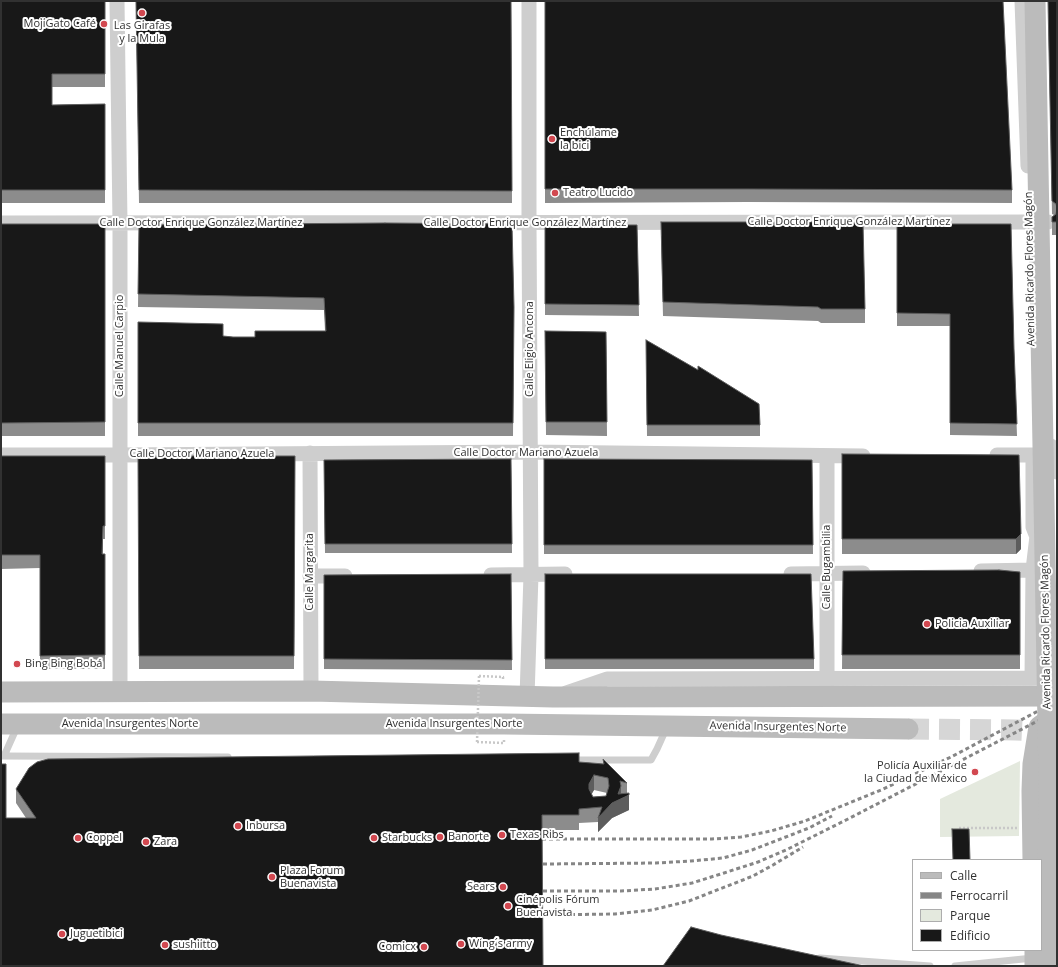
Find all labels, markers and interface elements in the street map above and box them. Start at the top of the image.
marker: Las Girafas y la Mula [137,8,147,18]
place label: MojiGato Café [24,17,96,31]
marker: MojiGato Café [99,19,109,29]
place label: Las Girafas y la Mula [114,19,170,45]
place label: Enchúlame la bici [560,126,617,152]
marker: Enchúlame la bici [547,134,557,144]
place label: Teatro Lucido [563,186,633,200]
marker: Teatro Lucido [550,188,560,198]
street label: Avenida Ricardo Flores Magón [1022,192,1038,346]
street label: Calle Doctor Enrique González Martínez [748,215,950,229]
street label: Calle Doctor Enrique González Martínez [100,216,302,230]
street label: Calle Doctor Enrique González Martínez [424,216,626,230]
street label: Calle Manuel Carpio [113,295,127,397]
street label: Calle Eligio Ancona [523,301,537,397]
street label: Calle Doctor Mariano Azuela [454,446,598,460]
street label: Calle Doctor Mariano Azuela [130,447,274,461]
street label: Calle Bugambilia [820,525,834,609]
street label: Calle Margarita [303,533,317,611]
street label: Avenida Ricardo Flores Magón [1038,555,1054,709]
place label: Policia Auxiliar [935,617,1009,631]
marker: Policia Auxiliar [922,619,932,629]
place label: Bing Bing Bobá [25,657,102,671]
marker: Bing Bing Bobá [12,659,22,669]
street label: Avenida Insurgentes Norte [62,717,198,731]
street label: Avenida Insurgentes Norte [386,717,522,731]
street label: Avenida Insurgentes Norte [710,719,846,735]
place label: Policía Auxiliar de la Ciudad de México [864,759,967,785]
marker: Policía Auxiliar de la Ciudad de México [970,767,980,777]
place label: Inbursa [246,819,285,833]
marker: Inbursa [233,821,243,831]
place label: Texas Ribs [510,828,564,842]
place label: Banorte [448,830,489,844]
marker: Texas Ribs [497,830,507,840]
place label: Coppel [86,831,122,845]
place label: Starbucks [382,831,432,845]
marker: Banorte [435,832,445,842]
marker: Coppel [73,833,83,843]
marker: Starbucks [369,833,379,843]
place label: Zara [154,835,177,849]
marker: Zara [141,837,151,847]
legend [912,859,1042,951]
place label: Plaza Forum Buenavista [280,864,343,890]
text: Calle [950,867,977,884]
marker: Plaza Forum Buenavista [267,872,277,882]
place label: Sears [467,880,495,894]
marker: Sears [498,882,508,892]
text: Ferrocarril [950,887,1008,904]
place label: Cinépolis Fórum Buenavista [516,893,599,919]
marker: Cinépolis Fórum Buenavista [503,901,513,911]
text: Parque [950,907,990,924]
place label: Juguetibici [70,927,123,941]
text: Edificio [950,927,990,944]
marker: Juguetibici [57,929,67,939]
place label: Wing´s army [469,937,532,951]
place label: sushiitto [173,938,217,952]
marker: Wing´s army [456,939,466,949]
marker: sushiitto [160,940,170,950]
place label: Comicx [378,940,416,954]
marker: Comicx [419,942,429,952]

